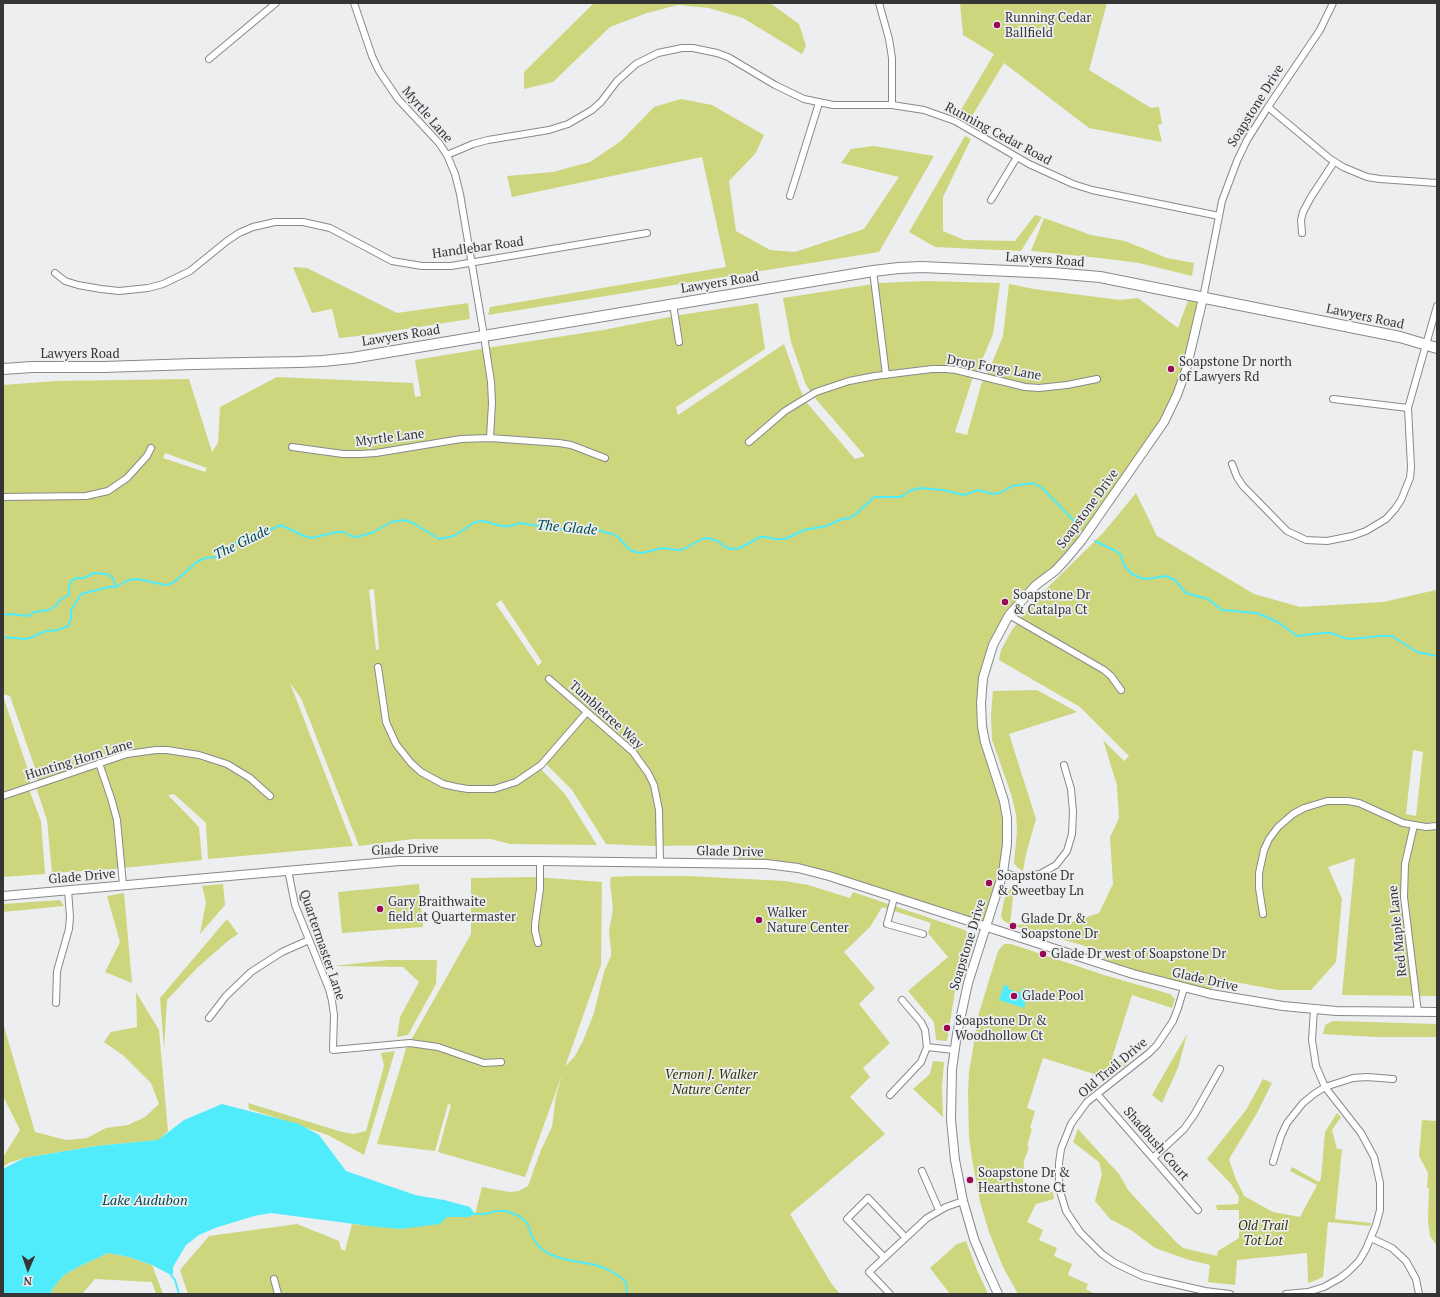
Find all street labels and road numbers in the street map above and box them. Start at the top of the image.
street label: Soapstone Drive [1224,62,1288,150]
street label: Myrtle Lane [398,84,456,146]
street label: Running Cedar Road [942,99,1054,169]
street label: Handlebar Road [431,234,525,262]
street label: Lawyers Road [1005,249,1085,271]
street label: Lawyers Road [680,269,760,297]
street label: Lawyers Road [1325,301,1405,333]
street label: Lawyers Road [361,322,441,350]
street label: Lawyers Road [40,346,120,362]
street label: Drop Forge Lane [946,352,1042,384]
street label: Myrtle Lane [355,426,425,450]
street label: Soapstone Drive [1054,466,1122,552]
street label: Tumbletree Way [566,678,646,752]
street label: Hunting Horn Lane [23,736,135,784]
street label: Glade Drive [371,841,439,859]
street label: Glade Drive [696,844,764,860]
street label: Glade Drive [48,866,116,888]
street label: Red Maple Lane [1385,885,1411,977]
street label: Quartermaster Lane [296,888,348,1002]
street label: Soapstone Drive [947,898,989,992]
street label: Glade Drive [1170,965,1240,995]
street label: Old Trail Drive [1075,1035,1151,1101]
street label: Shadbush Court [1120,1104,1192,1184]

